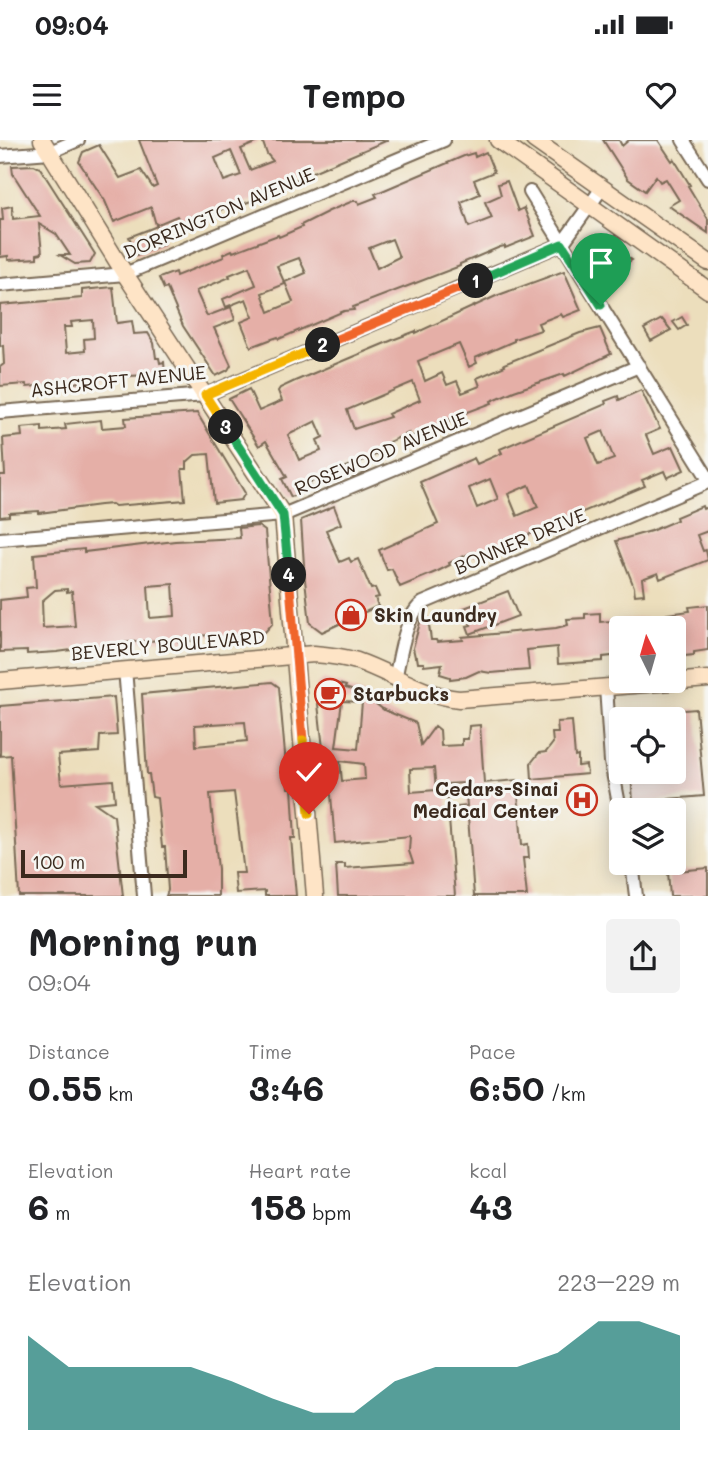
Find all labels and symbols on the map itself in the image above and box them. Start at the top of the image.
street label: DORRINGTON AVENUE [119,161,318,264]
pin [571,233,631,305]
pin: 1 [458,264,494,298]
pin: 2 [306,328,340,362]
street label: ASHCROFT AVENUE [29,359,207,402]
street label: ROSEWOOD AVENUE [290,405,471,500]
pin: 3 [208,410,244,444]
street label: BONNER DRIVE [450,502,590,580]
pin: 4 [272,558,306,592]
shop icon: Skin Laundry [334,598,368,632]
place label: Skin Laundry [374,602,497,627]
north arrow [609,616,686,693]
street label: BEVERLY BOULEVARD [70,624,266,665]
cafe icon: Starbucks [313,677,347,711]
place label: Starbucks [353,681,449,706]
pin [279,742,339,814]
place label: Cedars-Sinai Medical Center [413,776,559,823]
hospital icon: Cedars-Sinai Medical Center [565,783,599,817]
scale bar [21,847,187,879]

